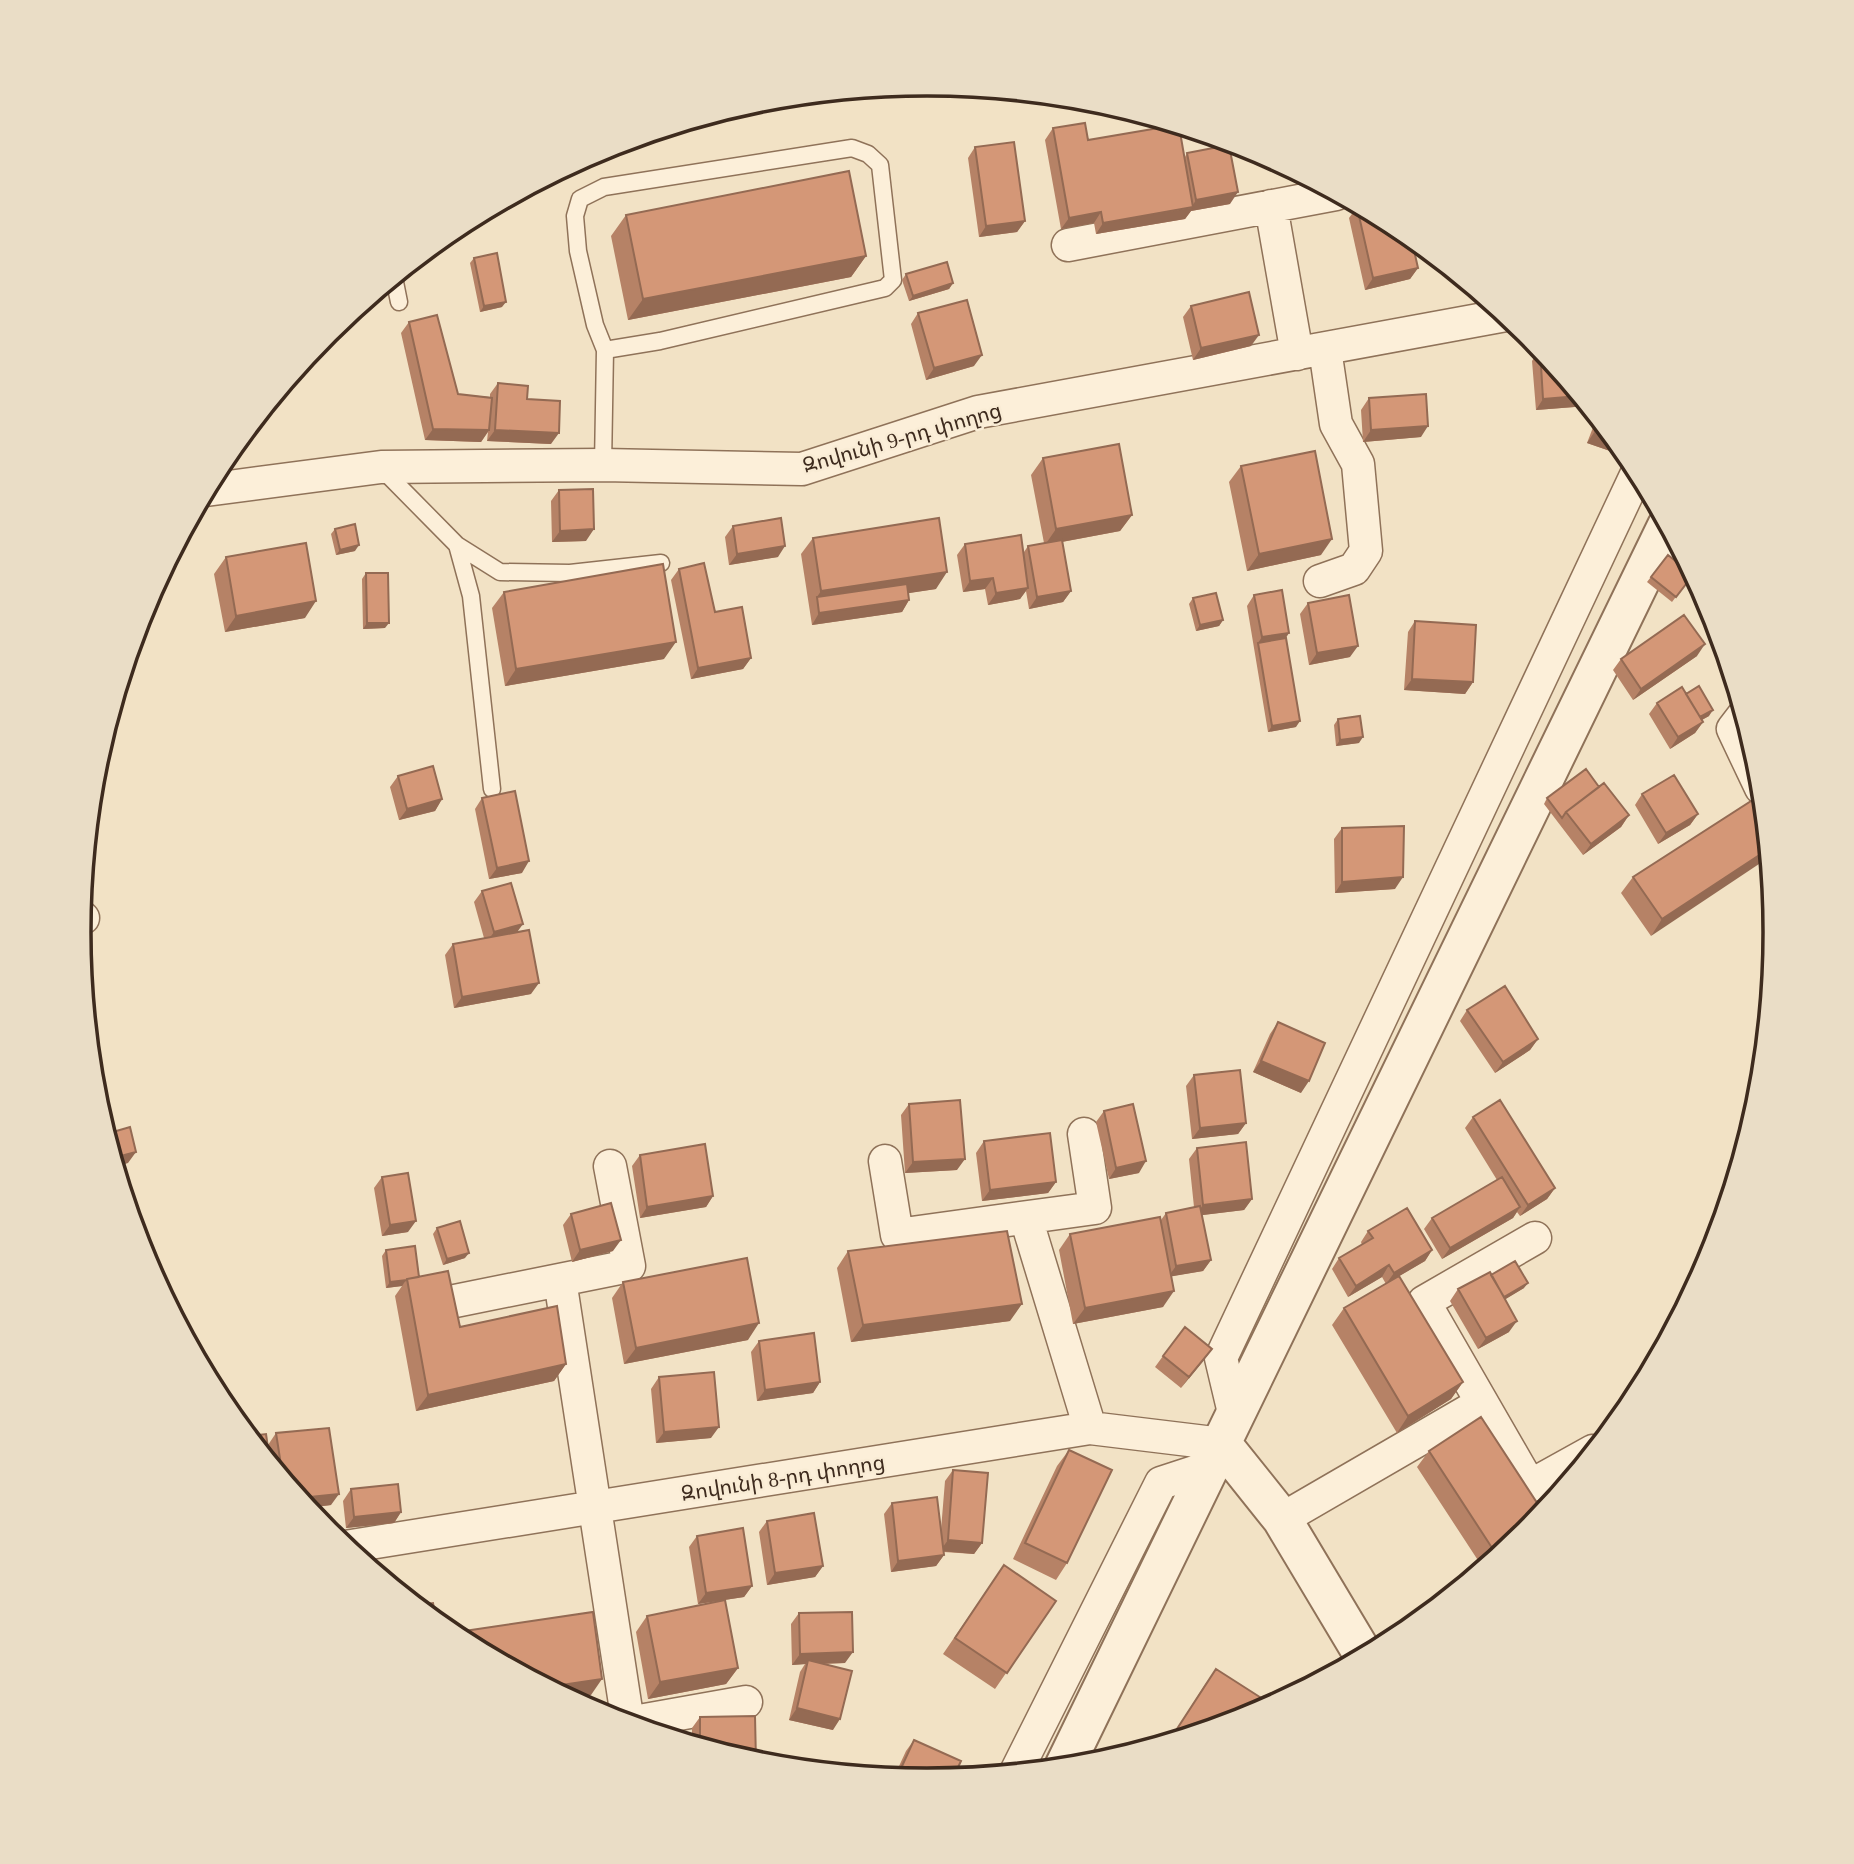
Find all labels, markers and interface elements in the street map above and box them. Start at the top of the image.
street label: Զովունի 9-րդ փողոց [800,398,1004,478]
street label: Զովունի 8-րդ փողոց [679,1450,887,1506]

